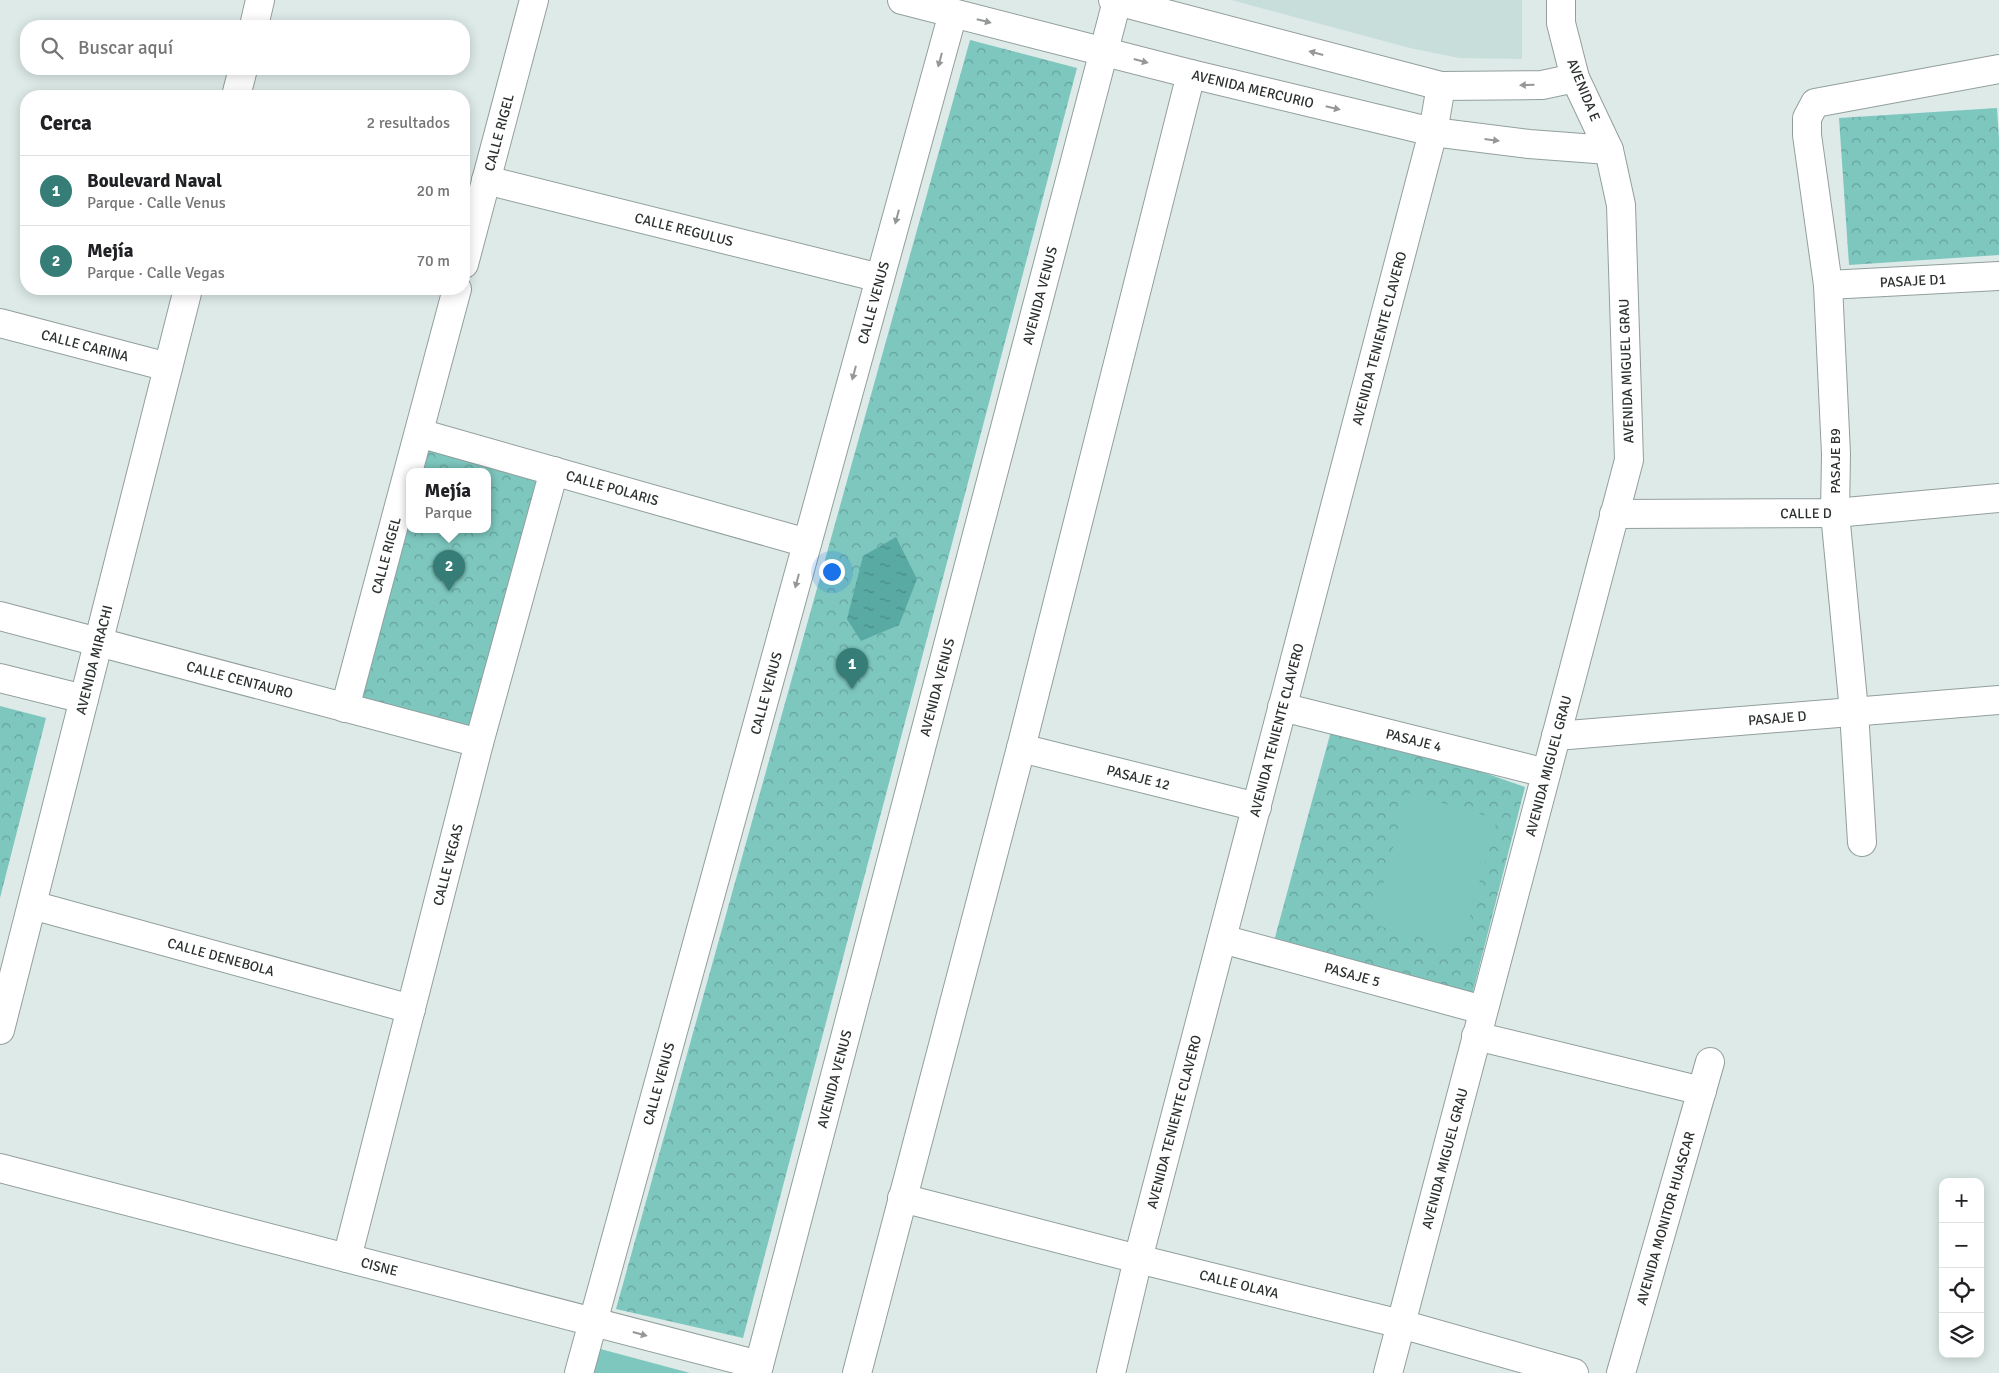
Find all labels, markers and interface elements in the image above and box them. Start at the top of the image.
one-way arrow [976,17,991,25]
search box [20,20,470,75]
icon: search [38,34,66,62]
text: Buscar aquí [78,36,173,60]
one-way arrow [1309,49,1324,57]
one-way arrow [936,52,944,67]
street label: AVENIDA E [1563,56,1604,124]
one-way arrow [1134,57,1149,65]
street label: AVENIDA MERCURIO [1190,66,1316,112]
one-way arrow [1519,82,1535,90]
street label: CALLE RIGEL [481,92,518,173]
one-way arrow [1325,104,1340,112]
text: Cerca [40,110,92,136]
text: 2 resultados [367,113,450,133]
one-way arrow [1484,136,1500,144]
text: Boulevard Naval [87,169,222,193]
text: 1 [52,181,60,201]
text: 20 m [416,181,450,201]
text: Parque · Calle Venus [87,193,226,213]
street label: CALLE REGULUS [633,209,735,250]
one-way arrow [893,209,901,224]
text: Mejía [87,239,133,263]
street label: AVENIDA VENUS [1019,245,1061,346]
street label: AVENIDA TENIENTE CLAVERO [1349,250,1410,427]
text: 2 [52,251,60,271]
text: 70 m [416,251,450,271]
street label: CALLE VENUS [854,259,893,346]
text: Parque · Calle Vegas [87,263,225,283]
street label: PASAJE D1 [1879,271,1946,291]
street label: AVENIDA MIGUEL GRAU [1615,298,1638,444]
street label: CALLE CARINA [39,326,131,366]
one-way arrow [850,366,858,381]
street label: PASAJE B9 [1827,428,1844,494]
street label: CALLE POLARIS [564,467,661,510]
popup [406,468,491,533]
text: Mejía [425,479,471,503]
text: Parque [425,503,472,523]
street label: CALLE D [1780,505,1832,522]
street label: CALLE RIGEL [368,515,405,596]
pin: 2 [433,550,465,591]
your location [819,559,845,585]
one-way arrow [792,573,800,588]
street label: AVENIDA MIRACHI [72,603,116,716]
street label: AVENIDA VENUS [916,636,958,738]
street label: AVENIDA TENIENTE CLAVERO [1246,641,1308,819]
pin: 1 [836,648,868,689]
street label: CALLE VENUS [747,650,786,737]
street label: CALLE CENTAURO [185,658,295,702]
street label: AVENIDA MIGUEL GRAU [1522,694,1576,838]
street label: PASAJE D [1747,708,1807,729]
street label: PASAJE 4 [1384,725,1444,756]
street label: PASAJE 12 [1105,762,1172,794]
street label: CALLE VEGAS [430,822,467,907]
street label: CALLE DENEBOLA [165,935,277,980]
street label: PASAJE 5 [1322,959,1382,991]
street label: AVENIDA VENUS [814,1028,856,1130]
street label: AVENIDA TENIENTE CLAVERO [1144,1033,1205,1211]
street label: CALLE VENUS [640,1040,679,1127]
street label: AVENIDA MIGUEL GRAU [1418,1086,1472,1231]
street label: AVENIDA MONITOR HUASCAR [1633,1130,1699,1307]
map controls [1939,1178,1984,1358]
button: + [1939,1178,1984,1223]
button: − [1939,1223,1984,1268]
street label: CISNE [359,1254,400,1280]
street label: CALLE OLAYA [1197,1266,1281,1303]
button: locate [1939,1268,1984,1313]
button: layers [1939,1313,1984,1358]
one-way arrow [633,1330,648,1338]

